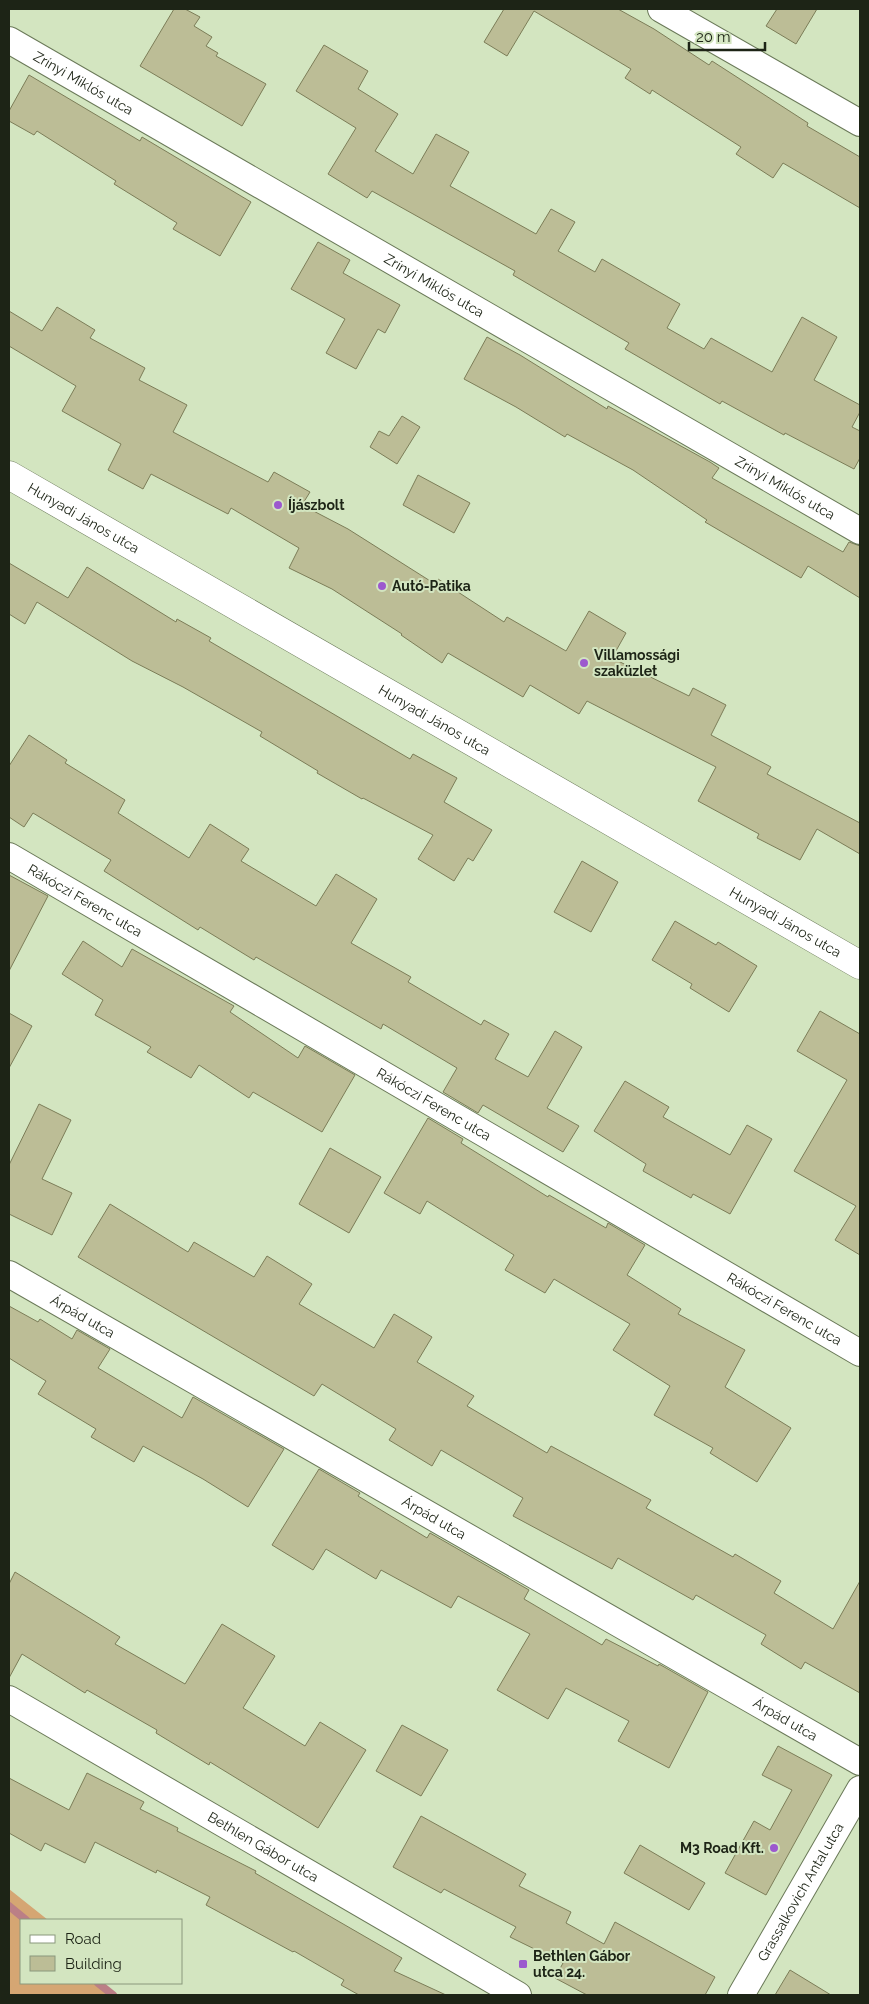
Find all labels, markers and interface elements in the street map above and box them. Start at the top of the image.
scale bar [689,20,765,52]
text: 20 m [696,28,731,46]
street label: Zrínyi Miklós utca [31,48,136,118]
street label: Zrínyi Miklós utca [382,250,487,320]
street label: Zrínyi Miklós utca [732,453,838,523]
street label: Hunyadi János utca [25,480,142,556]
place label: Íjászbolt [288,496,345,513]
marker: Íjászbolt [272,499,284,511]
place label: Autó-Patika [392,578,471,594]
marker: Autó-Patika [376,580,388,592]
place label: Villamossági szaküzlet [594,647,680,679]
marker: Villamossági szaküzlet [578,657,590,669]
street label: Hunyadi János utca [376,682,493,758]
street label: Rákóczi Ferenc utca [25,861,145,940]
street label: Hunyadi János utca [727,884,844,960]
street label: Rákóczi Ferenc utca [374,1064,494,1144]
street label: Rákóczi Ferenc utca [724,1269,845,1349]
street label: Árpád utca [48,1291,118,1341]
street label: Árpád utca [399,1492,469,1542]
street label: Árpád utca [751,1694,820,1744]
street label: Bethlen Gábor utca [205,1808,321,1885]
street label: Grassalkovich Antal utca [754,1820,847,1964]
place label: M3 Road Kft. [680,1840,764,1856]
marker: M3 Road Kft. [768,1842,780,1854]
legend [20,1919,182,1984]
text: Road [65,1930,101,1948]
place label: Bethlen Gábor utca 24. [533,1948,631,1980]
text: Building [65,1955,122,1973]
marker: Bethlen Gábor utca 24. [517,1958,529,1970]

